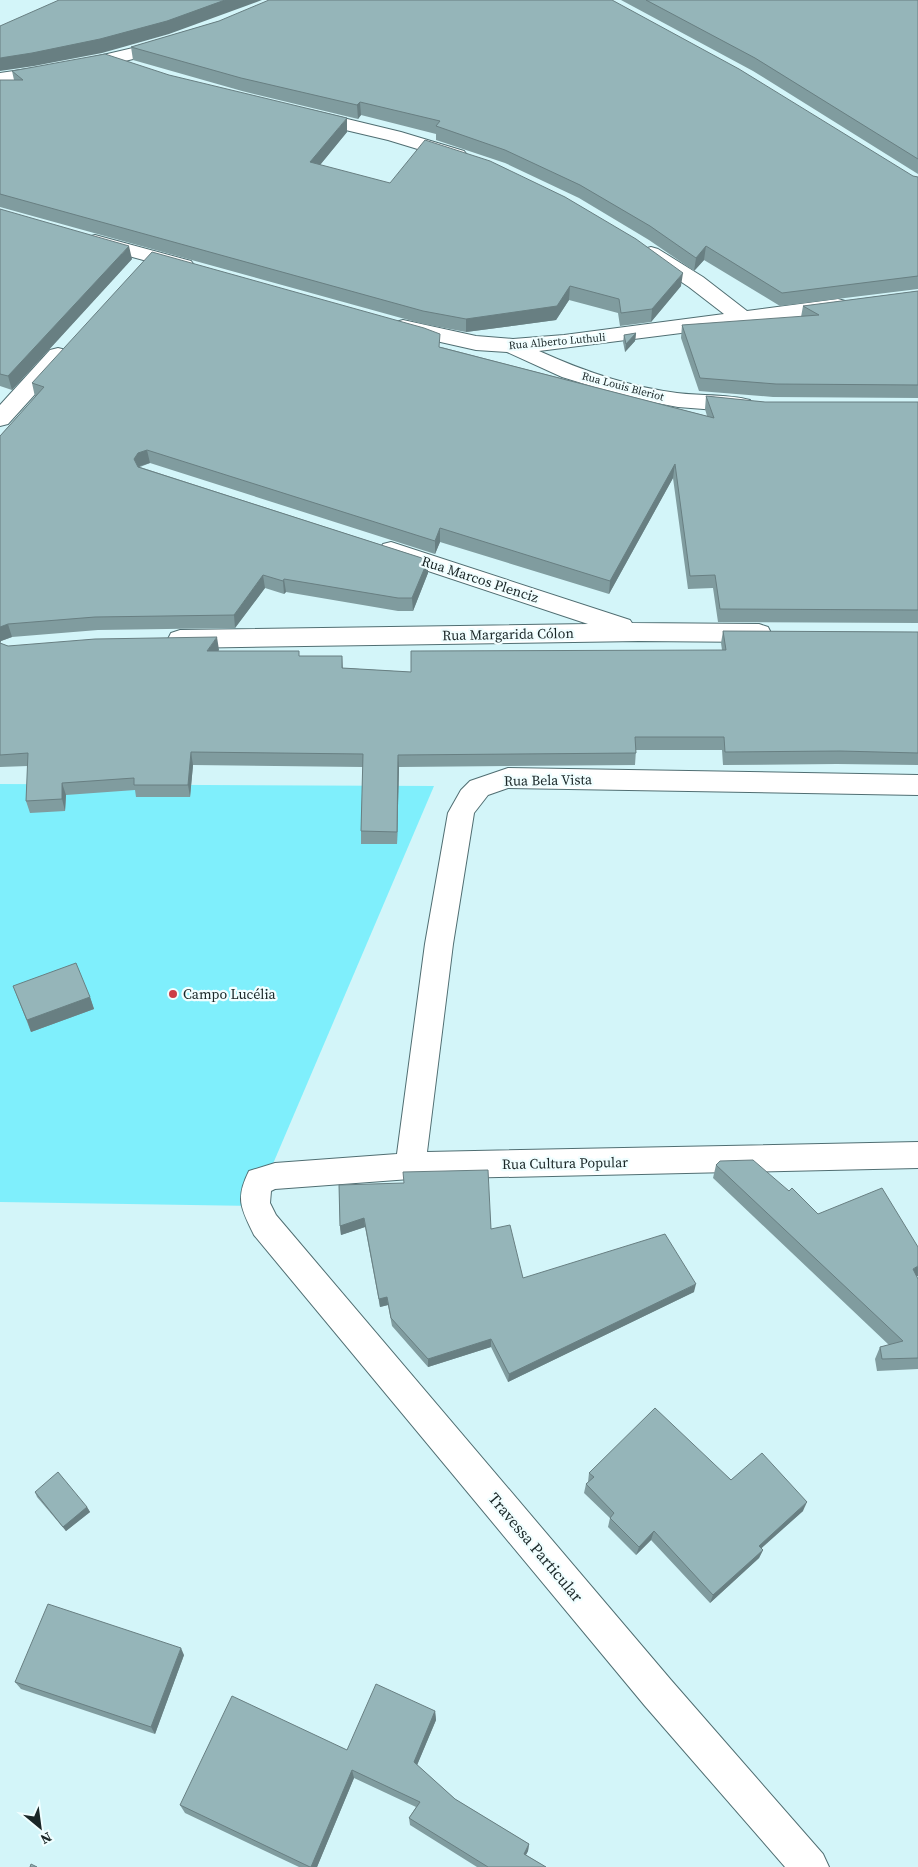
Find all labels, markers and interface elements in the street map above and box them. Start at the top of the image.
street label: Rua Alberto Luthuli [508,330,606,353]
street label: Rua Louis Bleriot [580,368,666,405]
street label: Rua Marcos Plenciz [419,551,542,608]
street label: Rua Margarida Cólon [442,623,575,645]
street label: Rua Bela Vista [504,769,593,791]
place label: Campo Lucélia [183,984,277,1004]
marker: Campo Lucélia [167,988,179,1000]
street label: Rua Cultura Popular [502,1152,628,1174]
street label: Travessa Particular [484,1488,588,1606]
north arrow [15,1802,65,1852]
text: N [37,1827,56,1850]

